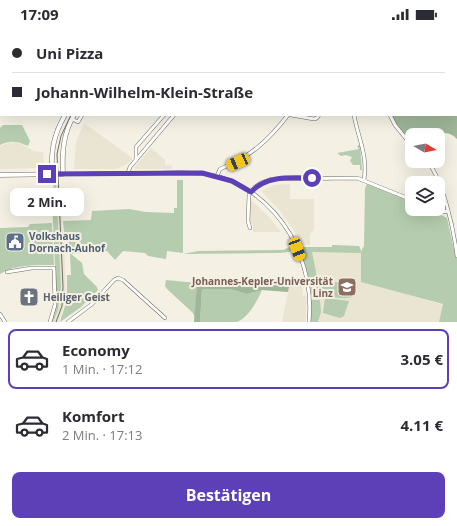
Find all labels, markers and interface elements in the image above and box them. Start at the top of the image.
text: 17:09 [20,4,59,24]
text: Uni Pizza [36,43,103,63]
text: Johann-Wilhelm-Klein-Straße [36,82,253,102]
north arrow [405,128,445,168]
map controls [405,128,445,216]
car [225,152,251,172]
route end [38,165,56,183]
route start [303,169,321,187]
button: layers [405,176,445,216]
callout: 2 Min. [10,188,84,216]
text: 2 Min. [27,193,67,211]
place label: Volkshaus Dornach-Auhof [29,229,106,255]
public building icon: Volkshaus Dornach-Auhof [4,231,26,253]
car [287,236,307,262]
place label: Johannes-Kepler-Universität Linz [191,274,334,300]
school or university icon: Johannes-Kepler-Universität Linz [336,276,358,298]
church icon: Heiliger Geist [18,286,40,308]
place label: Heiliger Geist [43,290,111,304]
text: Economy [62,340,130,360]
icon: car [14,341,50,377]
text: 3.05 € [401,349,443,369]
text: 1 Min. · 17:12 [62,360,143,378]
text: Komfort [62,406,124,426]
icon: car [14,407,50,443]
text: 4.11 € [401,415,443,435]
text: 2 Min. · 17:13 [62,426,143,444]
button: Bestätigen [12,472,445,518]

